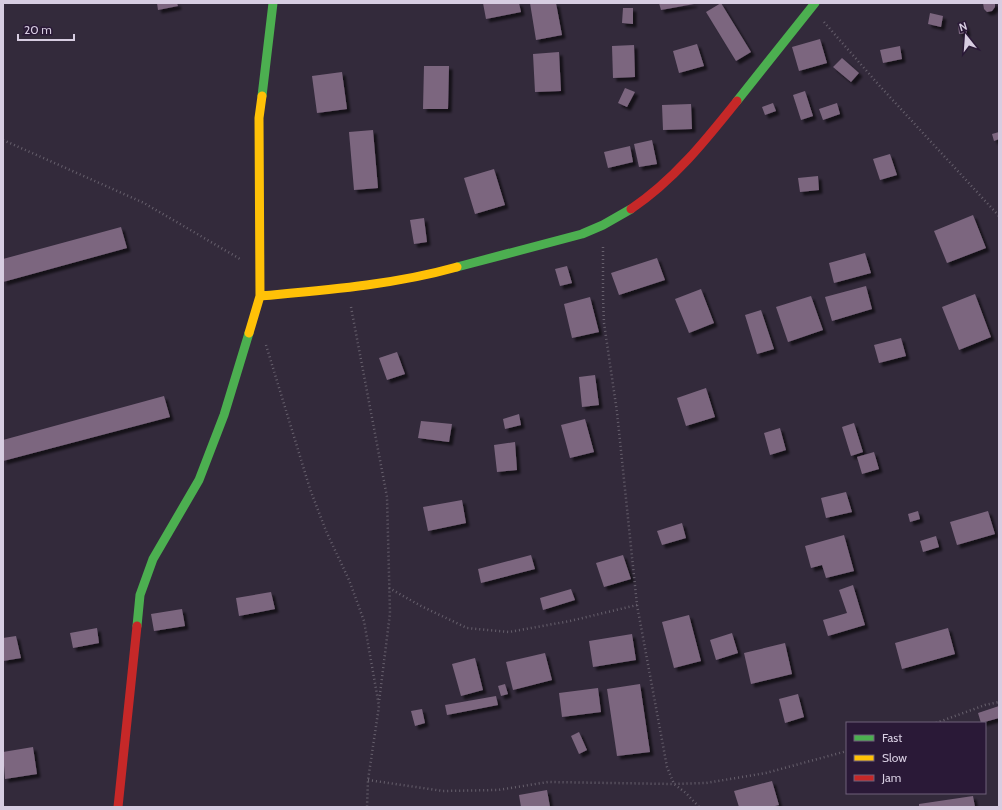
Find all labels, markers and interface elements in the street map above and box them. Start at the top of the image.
scale bar [18,16,74,42]
north arrow [946,16,986,56]
text: N [957,19,969,34]
text: 20 m [24,22,52,37]
legend [846,722,986,794]
text: Fast [882,730,902,745]
text: Slow [882,750,907,765]
text: Jam [881,770,901,785]

